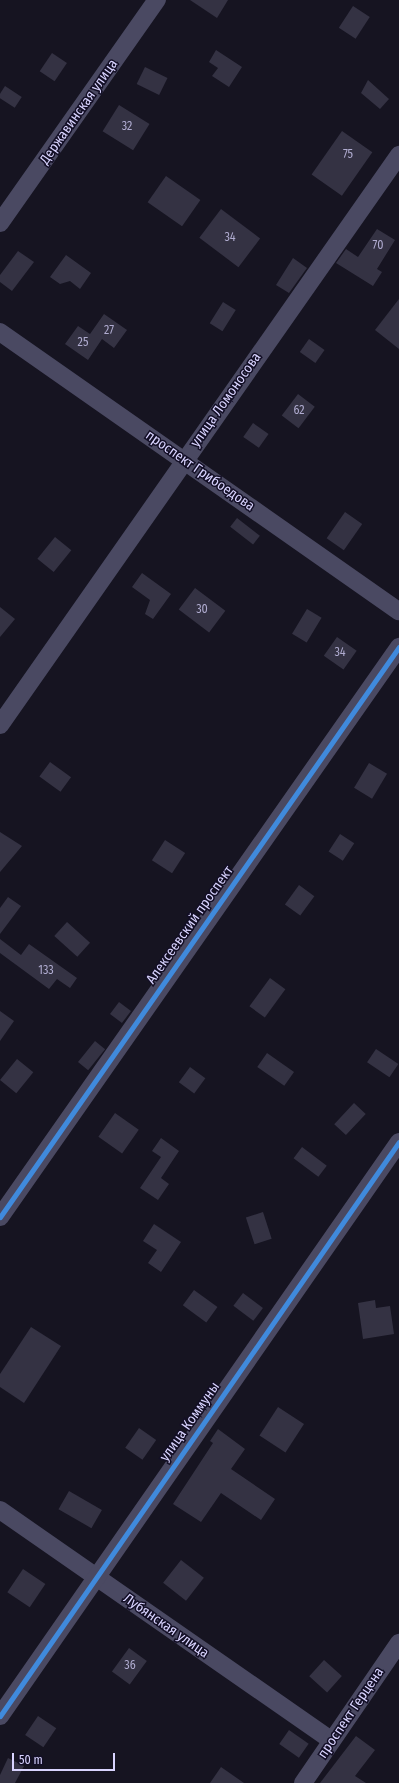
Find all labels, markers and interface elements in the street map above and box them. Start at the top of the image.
street label: Державинская улица [37,56,121,168]
house number: 32 [122,120,132,134]
house number: 75 [343,148,353,162]
house number: 34 [224,231,236,245]
house number: 70 [373,239,383,253]
house number: 27 [104,324,114,338]
house number: 25 [78,336,88,350]
street label: улица Ломоносова [187,350,265,450]
house number: 62 [293,404,305,418]
street label: проспект Грибоедова [142,427,258,515]
house number: 30 [196,603,208,617]
house number: 34 [334,646,346,660]
street label: Алексеевский проспект [143,863,237,987]
house number: 133 [38,964,54,978]
street label: улица Коммуны [156,1379,224,1465]
street label: Лубянская улица [120,1590,212,1662]
house number: 36 [124,1659,136,1673]
street label: проспект Герцена [314,1664,388,1762]
scale bar [14,1745,117,1771]
text: 50 m [19,1753,43,1767]

